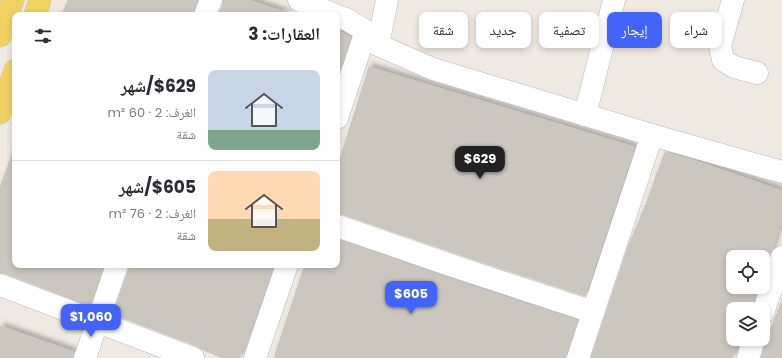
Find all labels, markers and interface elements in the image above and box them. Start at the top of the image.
chip: شقة [419,12,468,48]
chip: جديد [476,12,531,48]
chip: تصفية [539,12,599,48]
chip: إيجار [607,12,662,48]
chip: شراء [670,12,722,48]
text: العقارات: 3 [248,22,320,46]
icon: filters [32,25,54,47]
text: $629/شهر [121,74,196,98]
icon: home [240,86,288,134]
text: الغرف: 2 · 60 m² [107,103,196,122]
text: شقة [177,125,196,144]
pin: $629 [456,146,504,180]
text: $629 [464,149,496,168]
text: $605/شهر [119,175,196,199]
icon: home [240,187,288,235]
text: الغرف: 2 · 76 m² [109,204,196,223]
text: شقة [177,226,196,245]
map controls [726,250,770,346]
button: locate [726,250,770,294]
pin: $605 [387,281,435,315]
text: $605 [394,284,428,303]
button: layers [726,302,770,346]
pin: $1,060 [58,304,124,338]
text: $1,060 [70,307,112,326]

